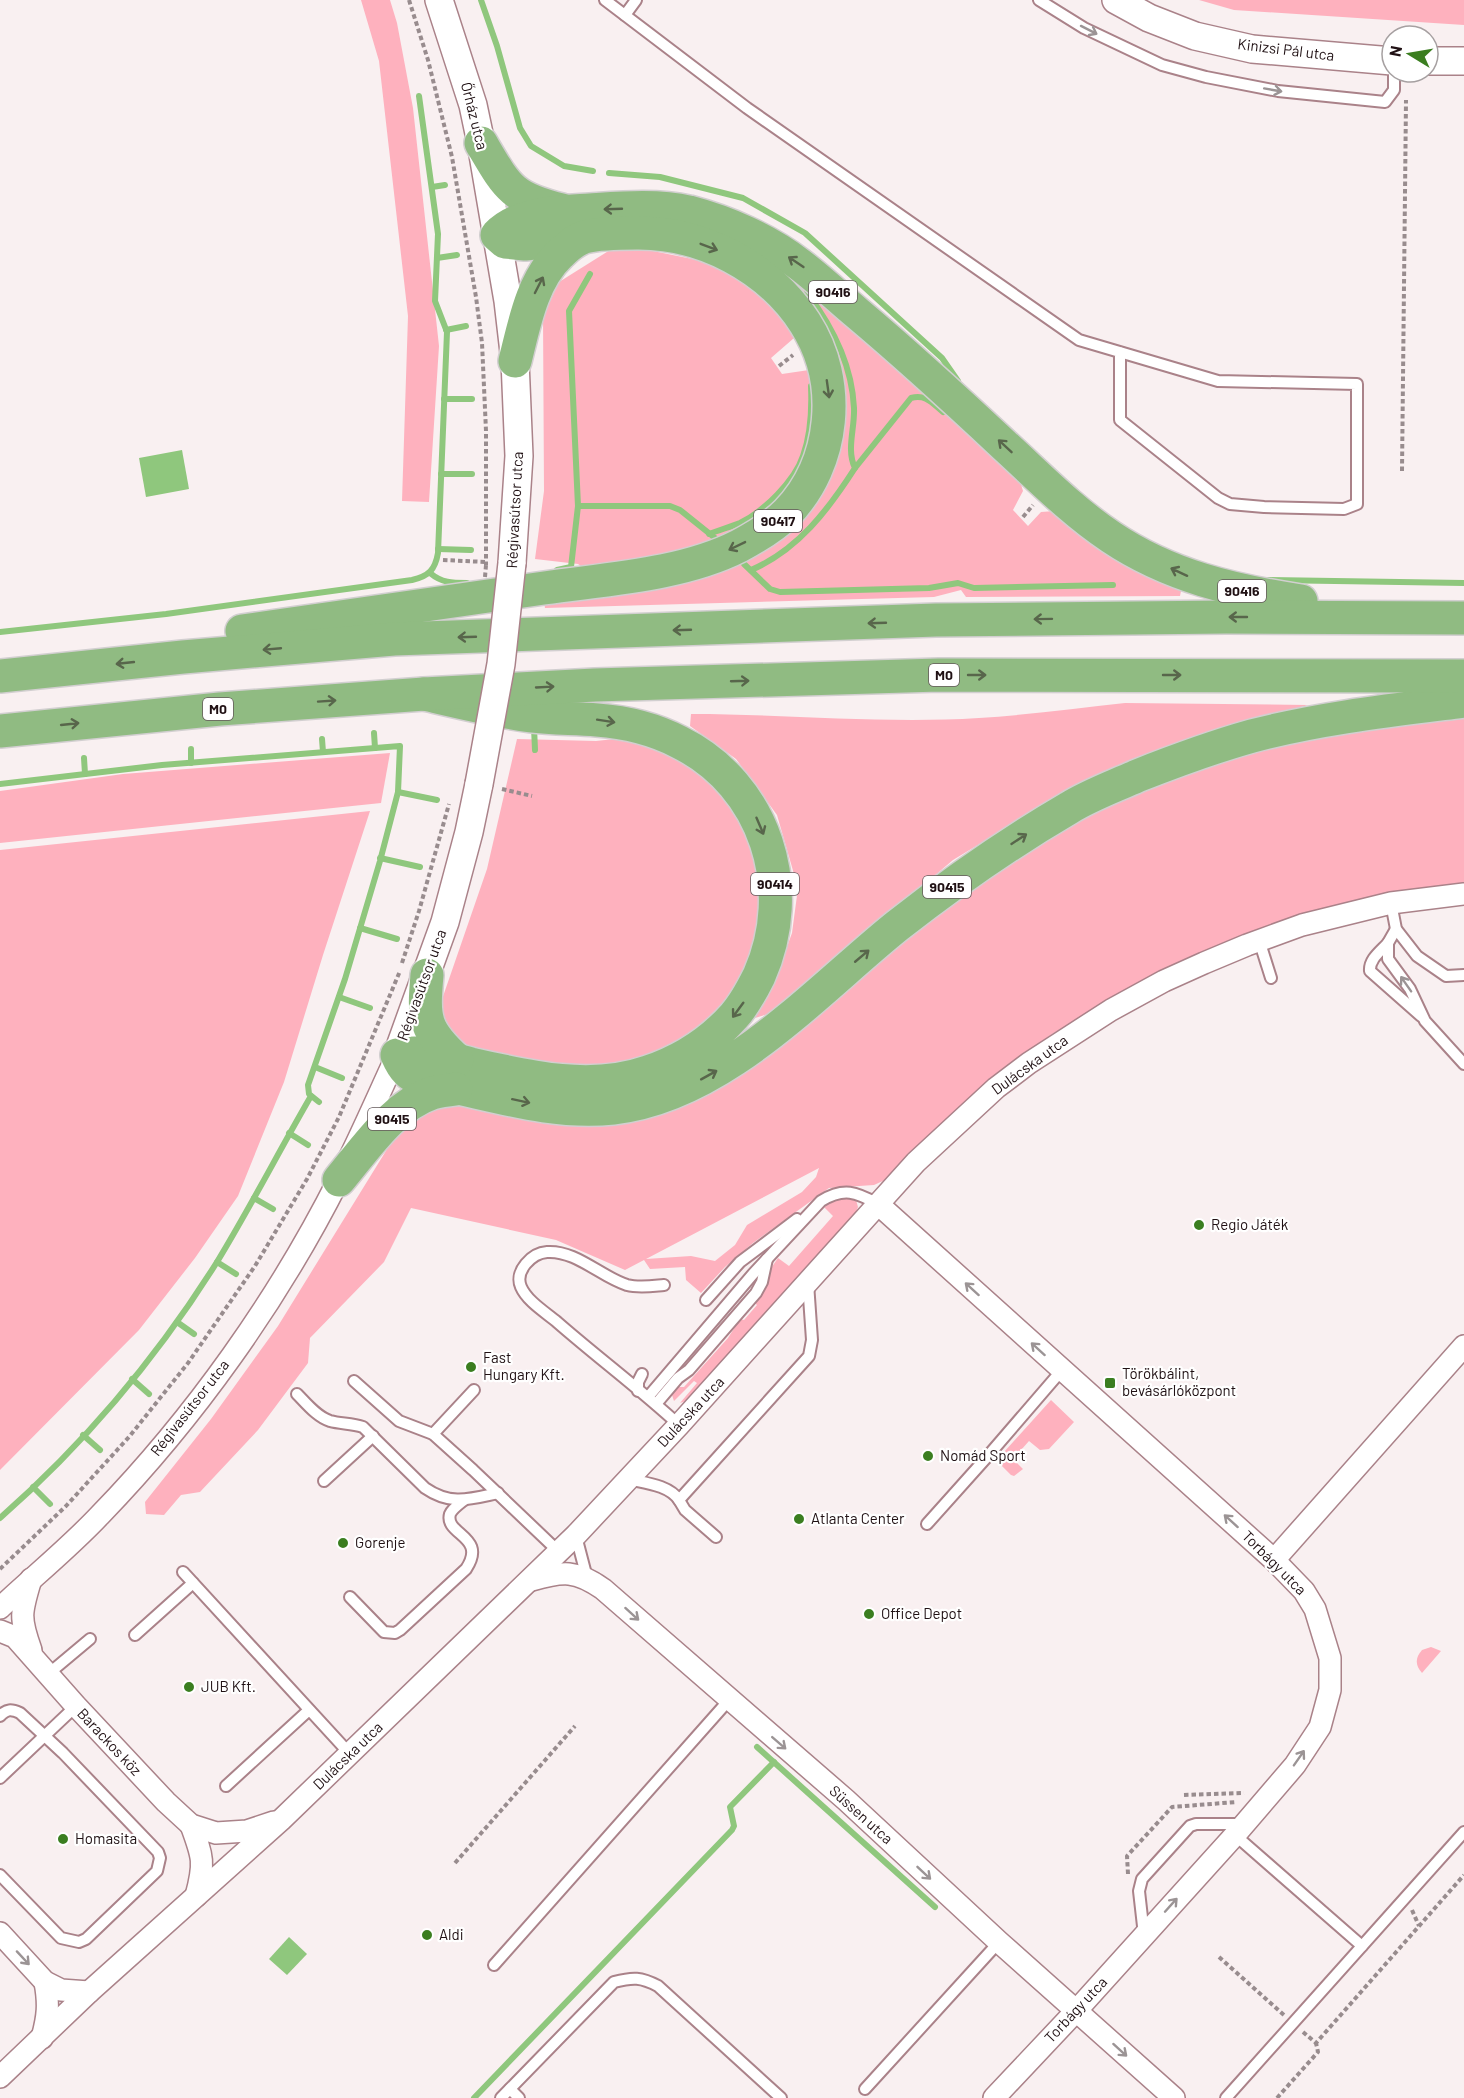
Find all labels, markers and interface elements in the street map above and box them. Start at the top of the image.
north arrow [1380,24,1440,84]
one-way arrow [1080,25,1098,37]
street label: Kinizsi Pál utca [1237,34,1336,64]
text: N [1384,44,1405,58]
street label: Őrház utca [458,80,492,151]
one-way arrow [1263,84,1283,95]
one-way arrow [603,203,623,214]
one-way arrow [699,242,718,253]
one-way arrow [788,256,804,268]
one-way arrow [534,277,545,295]
road number: 90416 [809,281,857,303]
one-way arrow [822,379,833,399]
one-way arrow [998,439,1013,453]
street label: Régivasútsor utca [502,451,526,569]
road number: 90417 [754,510,802,532]
one-way arrow [729,541,747,553]
one-way arrow [1170,566,1188,578]
road number: 90416 [1218,580,1266,602]
one-way arrow [1228,612,1248,623]
one-way arrow [1033,613,1053,625]
one-way arrow [868,617,888,628]
one-way arrow [673,624,693,636]
one-way arrow [457,631,477,643]
one-way arrow [263,644,283,655]
one-way arrow [116,658,136,669]
road number: M0 [929,664,959,686]
one-way arrow [967,669,987,681]
one-way arrow [1162,669,1182,681]
one-way arrow [730,675,750,686]
one-way arrow [535,682,555,693]
one-way arrow [317,696,337,707]
road number: M0 [203,698,233,720]
one-way arrow [596,716,616,727]
one-way arrow [60,718,79,729]
one-way arrow [754,816,766,834]
one-way arrow [1010,833,1027,845]
road number: 90414 [751,873,799,895]
road number: 90415 [923,876,971,898]
street label: Régivasútsor utca [393,927,450,1043]
one-way arrow [854,949,870,962]
one-way arrow [1400,976,1412,992]
one-way arrow [732,1001,744,1017]
street label: Dulácska utca [988,1030,1071,1098]
one-way arrow [700,1069,717,1081]
one-way arrow [510,1096,530,1107]
road number: 90415 [368,1108,416,1130]
place label: Regio Játék [1211,1215,1289,1233]
marker: Regio Játék [1192,1218,1206,1232]
one-way arrow [965,1282,980,1296]
one-way arrow [1031,1342,1046,1356]
place label: Fast Hungary Kft. [483,1348,565,1383]
street label: Régivasútsor utca [146,1356,232,1459]
marker: Fast Hungary Kft. [464,1360,478,1374]
place label: Törökbálint, bevásárlóközpont [1122,1364,1236,1399]
street label: Dulácska utca [653,1372,728,1450]
marker: Törökbálint, bevásárlóközpont [1103,1376,1117,1390]
place label: Nomád Sport [940,1446,1026,1464]
marker: Nomád Sport [921,1449,935,1463]
place label: Atlanta Center [811,1509,905,1527]
marker: Atlanta Center [792,1512,806,1526]
one-way arrow [1224,1514,1239,1528]
street label: Torbágy utca [1239,1526,1311,1598]
place label: Gorenje [355,1533,406,1551]
marker: Gorenje [336,1536,350,1550]
place label: Office Depot [881,1604,962,1622]
marker: Office Depot [862,1607,876,1621]
one-way arrow [624,1608,640,1621]
place label: JUB Kft. [201,1677,256,1695]
marker: JUB Kft. [182,1680,196,1694]
street label: Barackos köz [74,1704,146,1779]
street label: Dulácska utca [309,1718,386,1793]
one-way arrow [771,1736,786,1750]
one-way arrow [1293,1750,1305,1767]
street label: Süssen utca [826,1781,897,1847]
place label: Homasita [75,1829,137,1847]
marker: Homasita [56,1832,70,1846]
one-way arrow [916,1866,931,1880]
one-way arrow [1164,1898,1178,1913]
place label: Aldi [439,1925,464,1943]
marker: Aldi [420,1928,434,1942]
one-way arrow [16,1950,30,1965]
street label: Torbágy utca [1040,1973,1110,2046]
one-way arrow [1112,2043,1127,2057]

